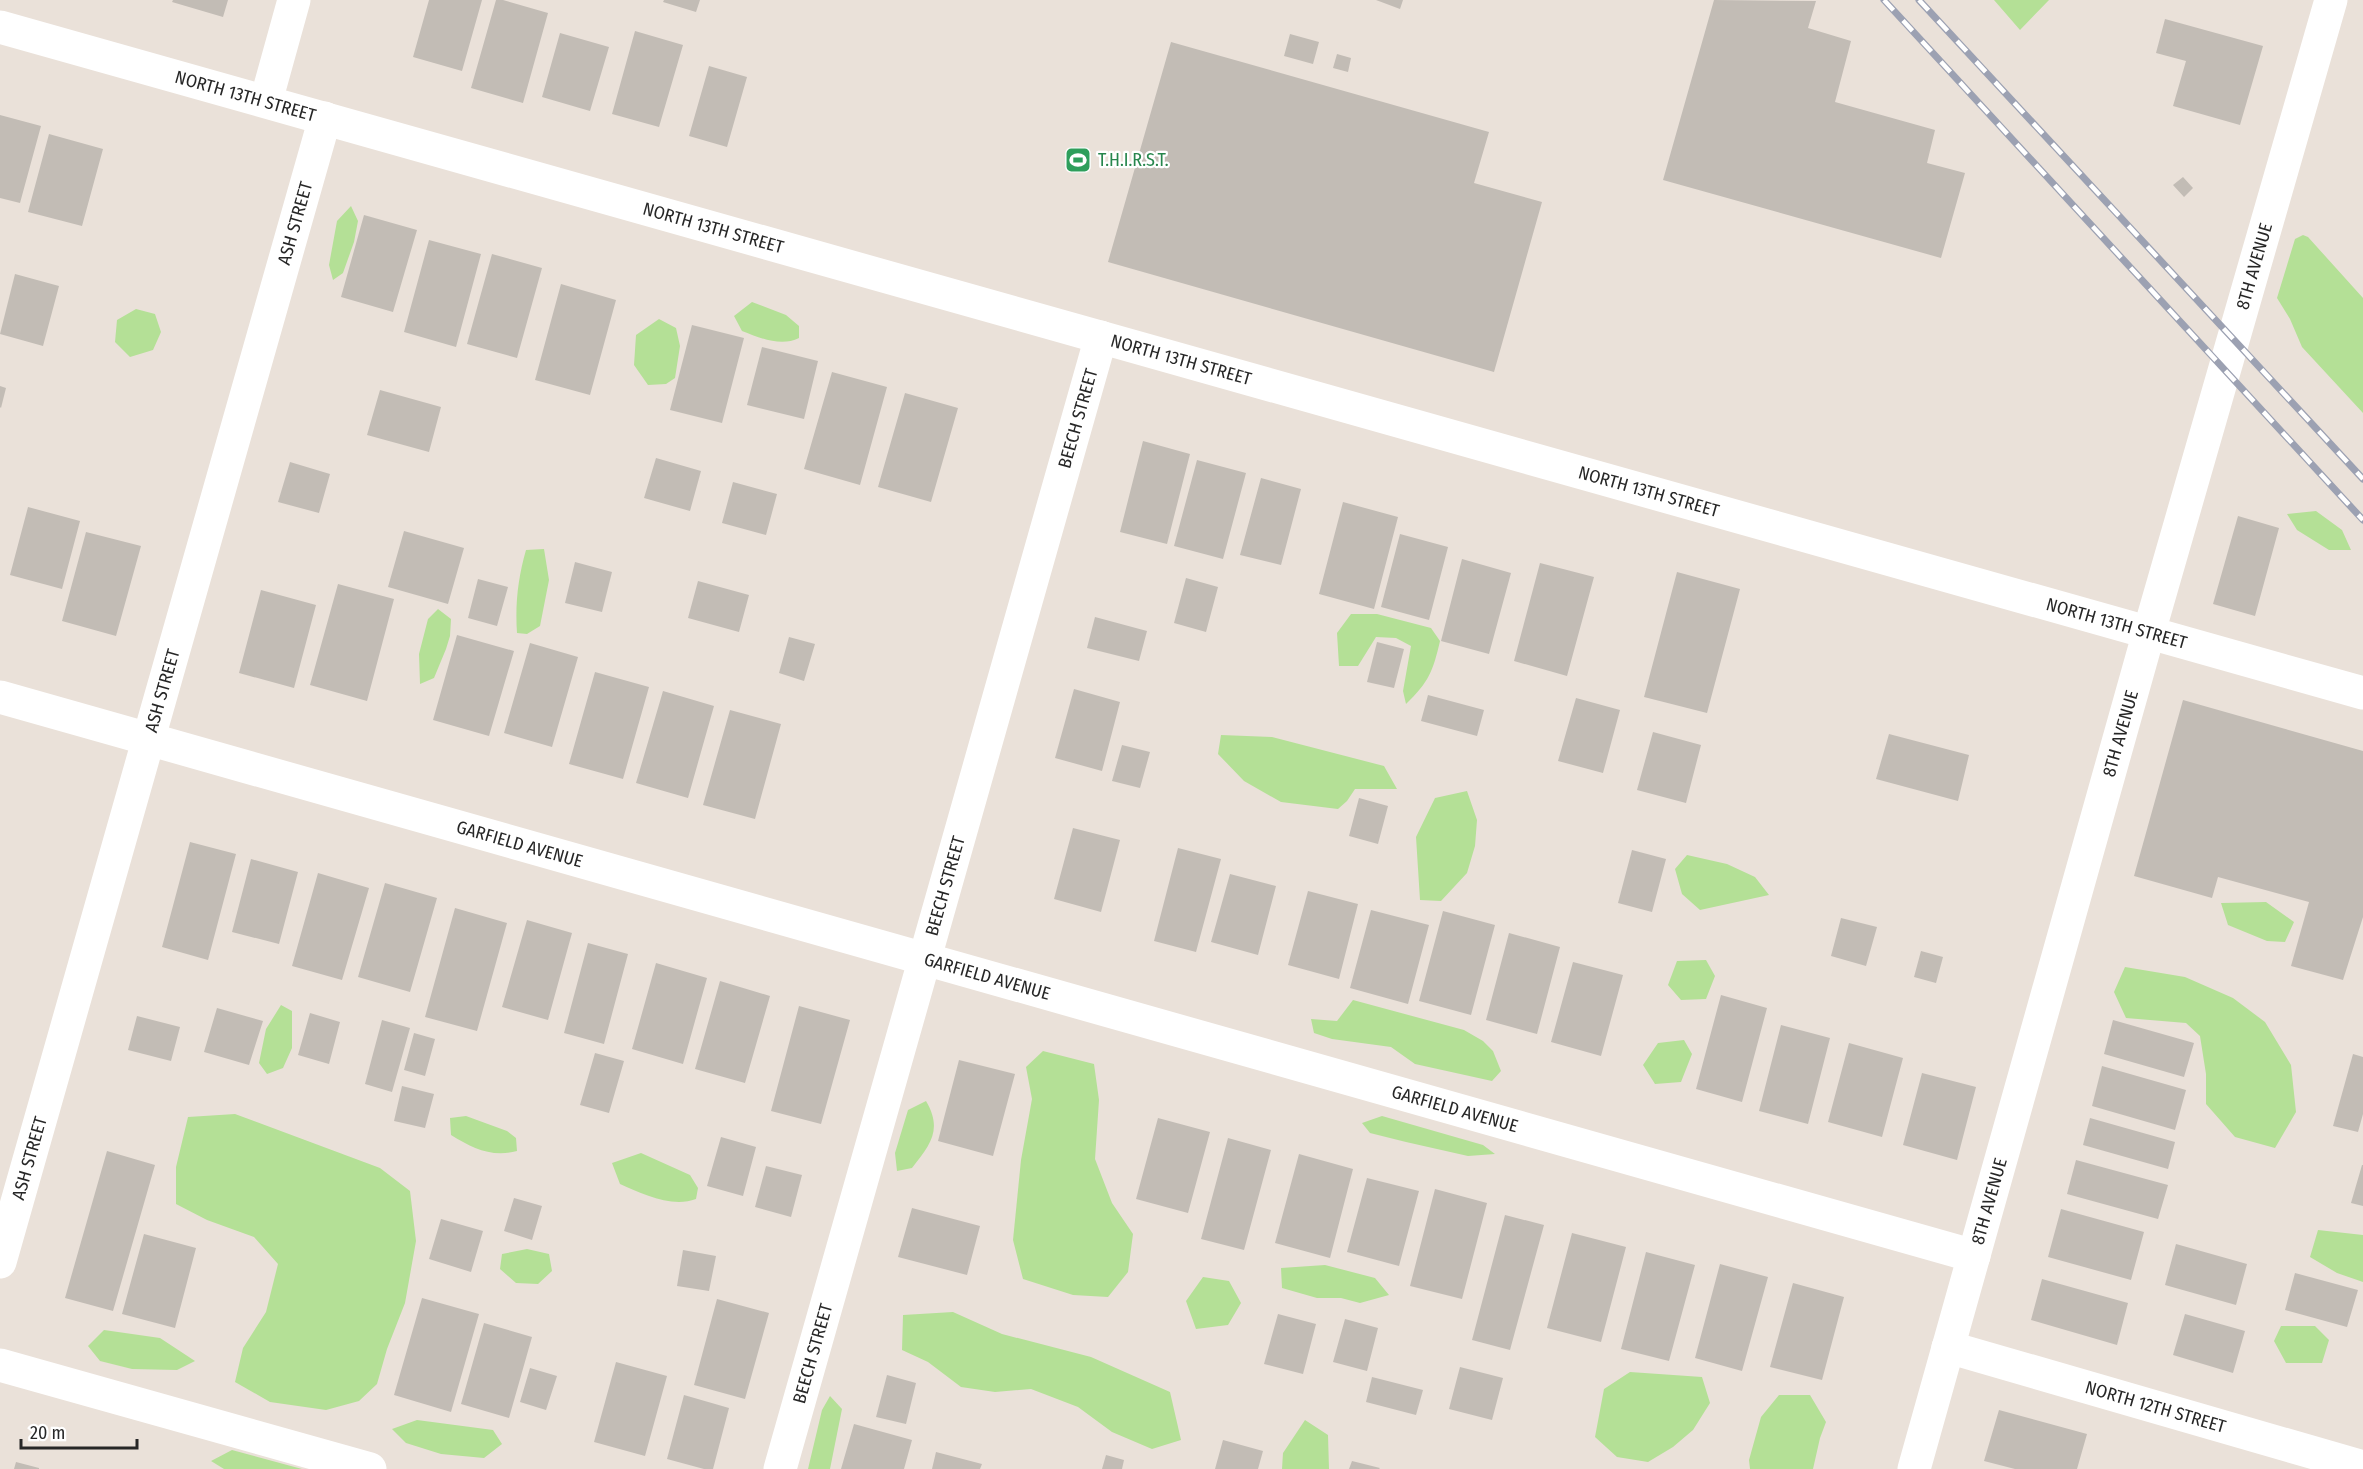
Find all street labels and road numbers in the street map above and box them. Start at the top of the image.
street label: NORTH 13TH STREET [172,66,319,127]
street label: ASH STREET [273,178,318,267]
street label: NORTH 13TH STREET [640,198,787,258]
street label: 8TH AVENUE [2231,220,2277,312]
street label: NORTH 13TH STREET [1108,330,1255,390]
street label: BEECH STREET [1053,365,1103,471]
street label: NORTH 13TH STREET [1576,461,1722,522]
street label: NORTH 13TH STREET [2044,593,2190,654]
street label: ASH STREET [140,646,185,735]
street label: 8TH AVENUE [2098,688,2143,779]
street label: GARFIELD AVENUE [454,816,585,872]
street label: BEECH STREET [921,833,970,938]
street label: GARFIELD AVENUE [922,948,1053,1005]
street label: GARFIELD AVENUE [1389,1081,1520,1137]
street label: ASH STREET [7,1113,52,1202]
street label: 8TH AVENUE [1967,1156,2012,1247]
street label: BEECH STREET [788,1300,838,1406]
street label: NORTH 12TH STREET [2083,1376,2229,1438]

